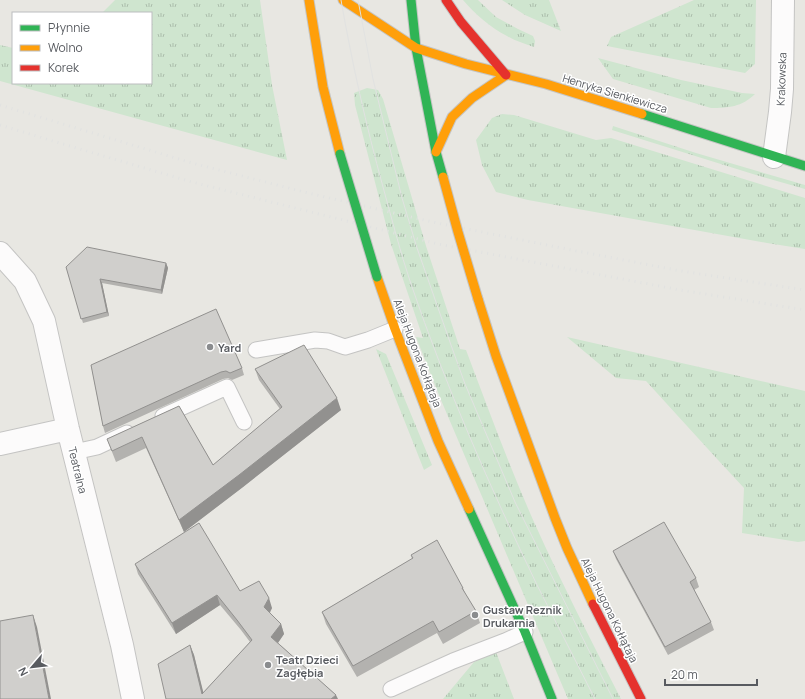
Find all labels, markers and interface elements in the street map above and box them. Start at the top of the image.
legend [12,12,152,84]
text: Płynnie [48,19,90,36]
text: Wolno [48,39,83,56]
street label: Krakowska [773,52,789,106]
text: Korek [48,59,80,76]
street label: Henryka Sienkiewicza [561,70,669,116]
street label: Aleja Hugona Kołłątaja [390,297,446,409]
place label: Yard [218,340,241,355]
marker: Yard [205,342,215,352]
street label: Teatralna [65,445,91,495]
street label: Aleja Hugona Kołłątaja [578,555,642,665]
place label: Gustaw Reznik Drukarnia [483,602,563,630]
marker: Gustaw Reznik Drukarnia [470,610,480,620]
north arrow [12,647,52,687]
place label: Teatr Dzieci Zagłębia [276,652,339,680]
marker: Teatr Dzieci Zagłębia [263,660,273,670]
scale bar [665,661,757,687]
text: N [14,665,31,679]
text: 20 m [671,666,698,683]

